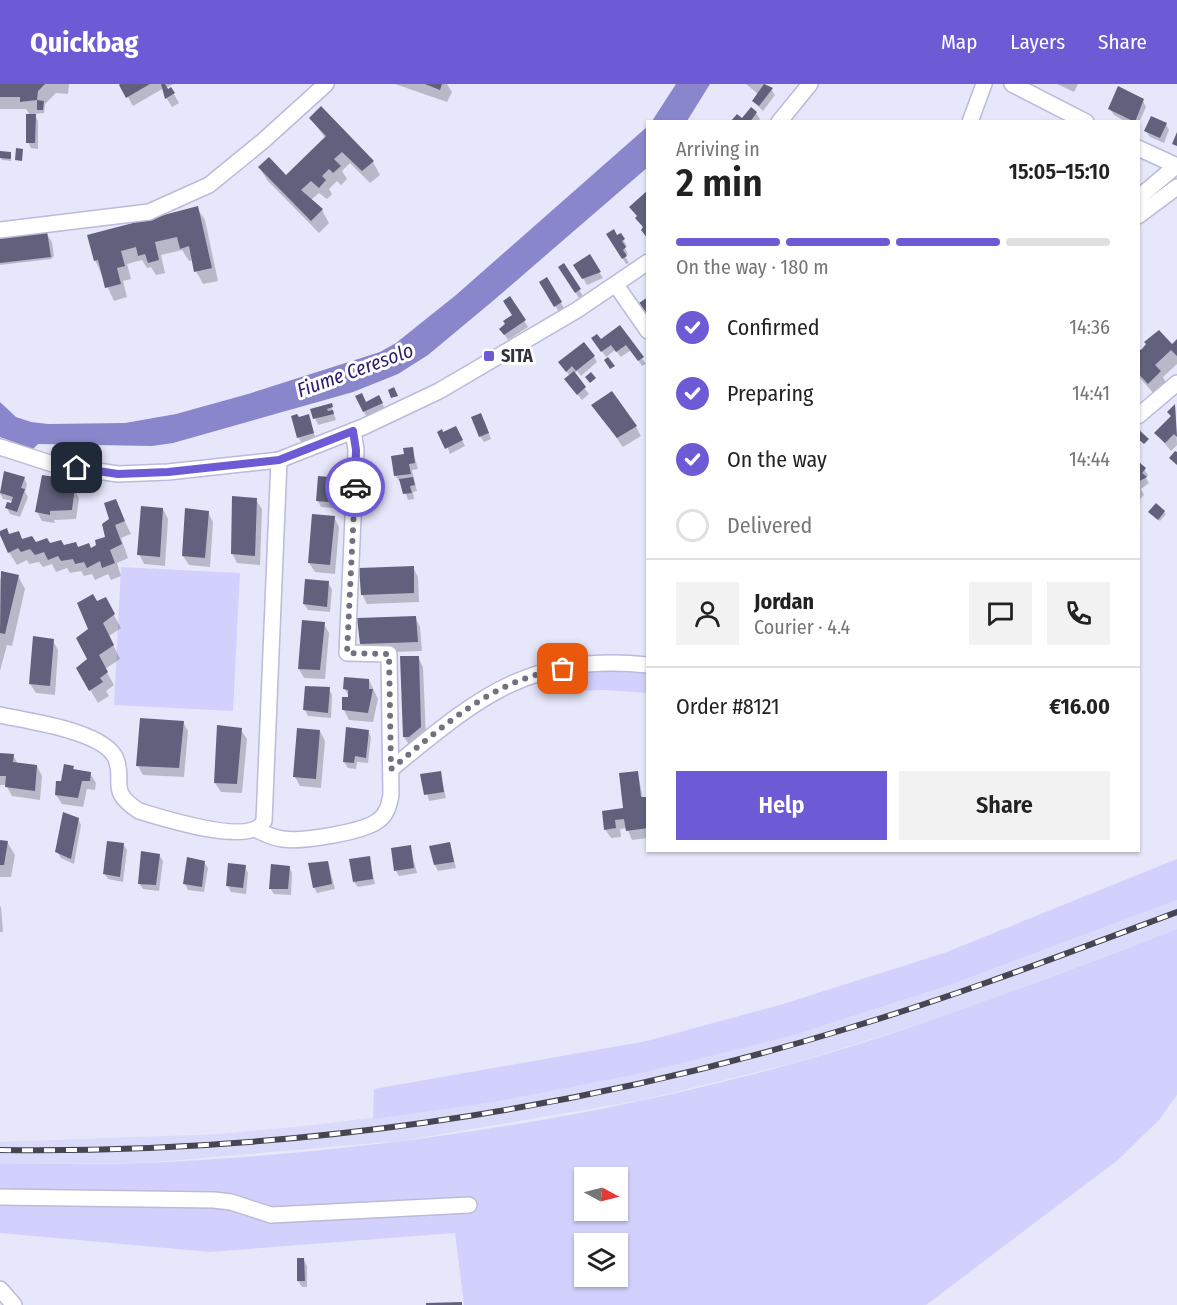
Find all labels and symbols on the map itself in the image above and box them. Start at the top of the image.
water label: Fiume Ceresolo [293,338,417,402]
place label: SITA [501,345,533,367]
marker: SITA [482,349,496,363]
pin [51,442,102,493]
courier [325,457,385,517]
pin [537,643,588,694]
north arrow [574,1167,628,1221]

